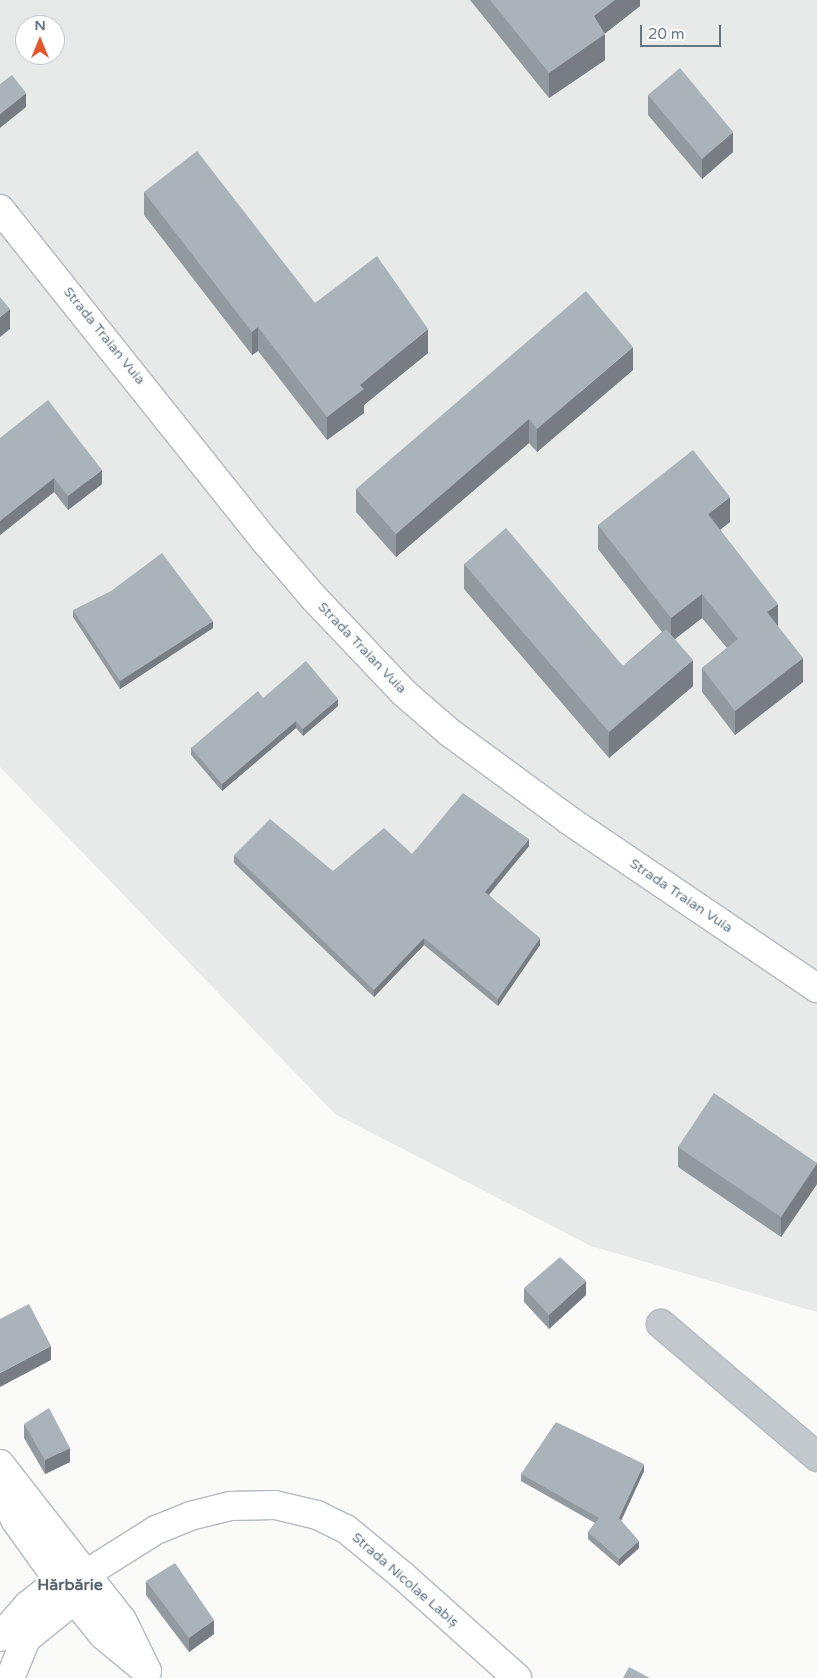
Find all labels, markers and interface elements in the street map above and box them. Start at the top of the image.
north arrow [15,15,65,65]
scale bar [642,15,723,47]
text: N [34,17,46,34]
text: 20 m [648,25,685,43]
street label: Strada Traian Vuia [59,284,149,388]
street label: Strada Traian Vuia [314,599,410,697]
street label: Strada Traian Vuia [626,855,736,937]
street label: Strada Nicolae Labiș [348,1529,462,1631]
district label: Hărbărie [37,1575,103,1595]

